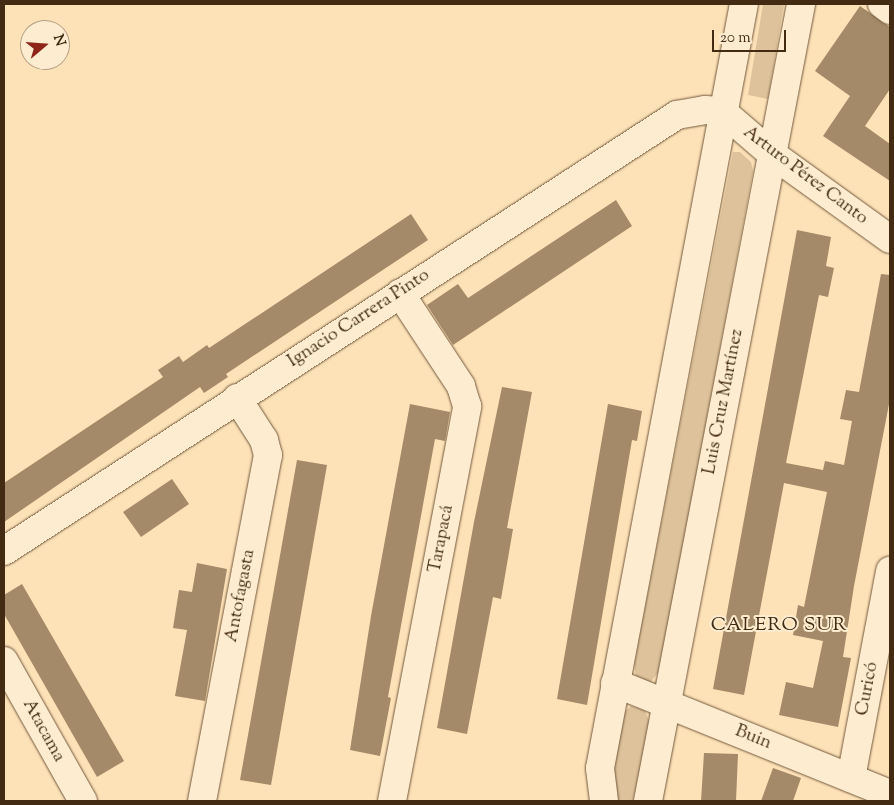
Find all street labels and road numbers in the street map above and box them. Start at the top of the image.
street label: Arturo Pérez Canto [738,122,872,230]
street label: Ignacio Carrera Pinto [284,265,434,373]
street label: Luis Cruz Martínez [699,328,749,476]
street label: Tarapacá [425,503,459,575]
street label: Antofagasta [221,548,261,644]
street label: Curicó [852,660,884,718]
street label: Atacama [17,696,69,766]
street label: Buin [732,721,774,755]

